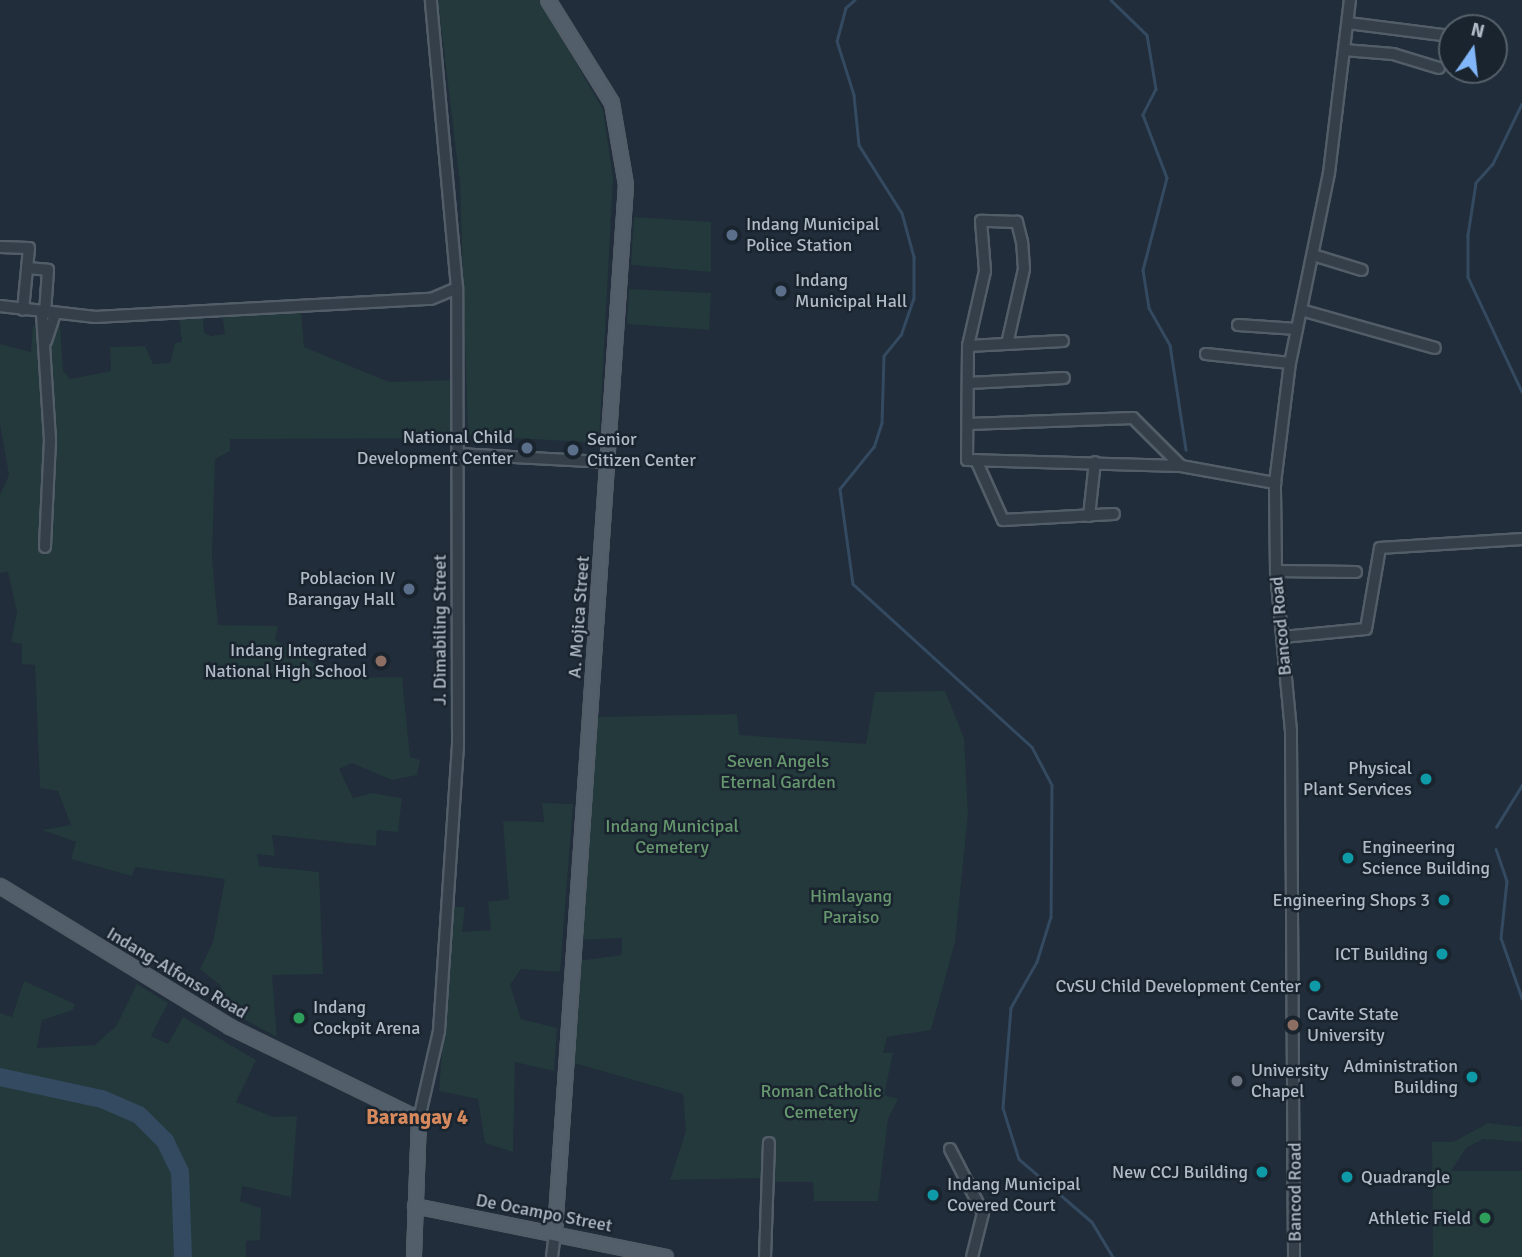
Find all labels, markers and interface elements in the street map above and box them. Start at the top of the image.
north arrow [1438,14,1508,84]
text: N [1468,17,1487,44]
place label: Indang Municipal Police Station [746,214,880,256]
marker: Indang Municipal Police Station [724,227,740,243]
place label: Indang Municipal Hall [795,270,907,312]
marker: Indang Municipal Hall [773,283,789,299]
place label: National Child Development Center [357,427,513,470]
place label: Senior Citizen Center [587,429,696,472]
marker: National Child Development Center [519,440,535,456]
marker: Senior Citizen Center [565,442,581,458]
street label: J. Dimabiling Street [429,555,451,705]
street label: A. Mojica Street [564,555,594,679]
place label: Poblacion IV Barangay Hall [287,568,395,610]
street label: Bancod Road [1266,575,1296,677]
marker: Poblacion IV Barangay Hall [401,581,417,597]
place label: Indang Integrated National High School [204,640,367,682]
marker: Indang Integrated National High School [373,653,389,669]
park label: Seven Angels Eternal Garden [720,751,836,794]
place label: Physical Plant Services [1303,758,1412,800]
marker: Physical Plant Services [1418,771,1434,787]
park label: Indang Municipal Cemetery [605,816,739,858]
place label: Engineering Science Building [1362,837,1490,880]
marker: Engineering Science Building [1340,850,1356,866]
park label: Himlayang Paraiso [810,886,892,928]
place label: Engineering Shops 3 [1272,889,1430,911]
marker: Engineering Shops 3 [1436,892,1452,908]
street label: Indang-Alfonso Road [103,923,251,1023]
place label: ICT Building [1335,943,1428,965]
marker: ICT Building [1434,946,1450,962]
place label: CvSU Child Development Center [1056,975,1301,997]
marker: CvSU Child Development Center [1307,978,1323,994]
place label: Indang Cockpit Arena [313,997,420,1040]
place label: Cavite State University [1307,1004,1399,1046]
marker: Indang Cockpit Arena [291,1010,307,1026]
marker: Cavite State University [1285,1017,1301,1033]
place label: Administration Building [1344,1056,1458,1098]
place label: University Chapel [1251,1060,1329,1102]
marker: Administration Building [1464,1069,1480,1085]
marker: University Chapel [1229,1073,1245,1089]
park label: Roman Catholic Cemetery [761,1081,881,1124]
district label: Barangay 4 [366,1104,468,1130]
street label: Bancod Road [1284,1142,1306,1242]
place label: New CCJ Building [1112,1161,1248,1183]
marker: New CCJ Building [1254,1164,1270,1180]
place label: Quadrangle [1361,1166,1450,1188]
marker: Quadrangle [1339,1169,1355,1185]
place label: Indang Municipal Covered Court [947,1174,1081,1216]
marker: Indang Municipal Covered Court [925,1187,941,1203]
street label: De Ocampo Street [474,1189,614,1237]
place label: Athletic Field [1368,1207,1471,1229]
marker: Athletic Field [1477,1210,1493,1226]

